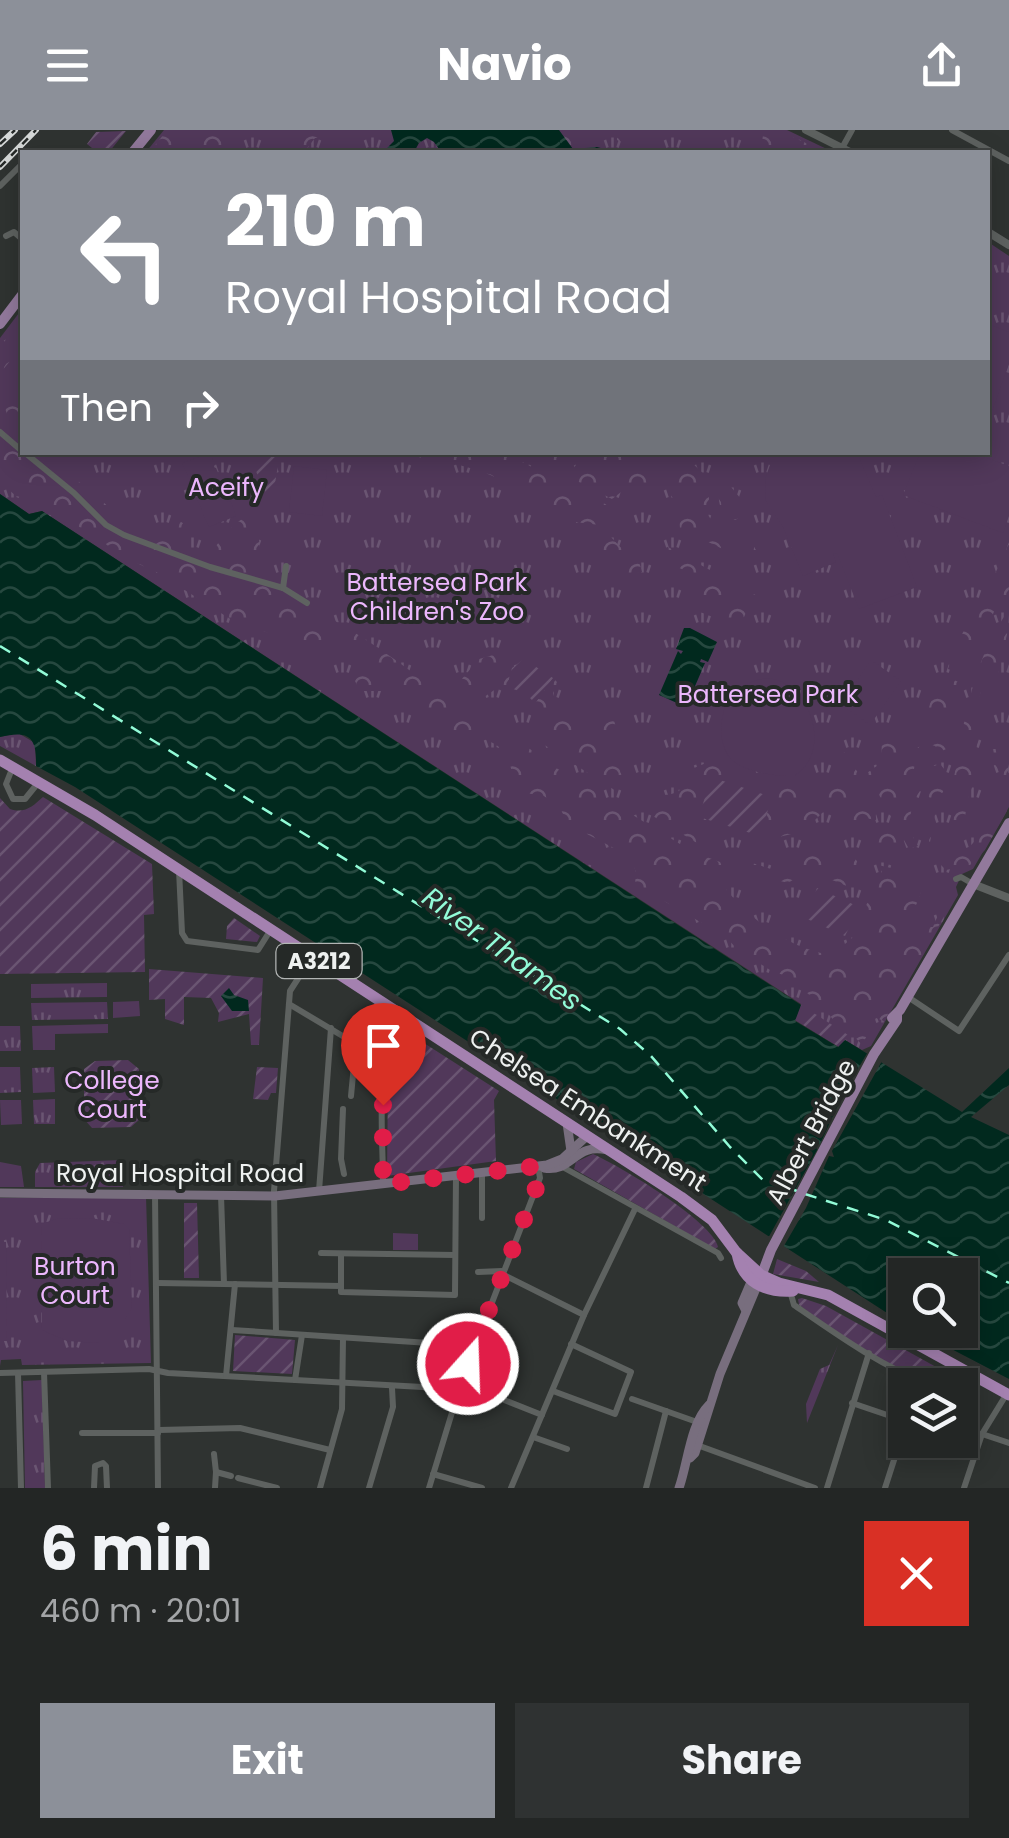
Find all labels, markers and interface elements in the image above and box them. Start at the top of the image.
text: Navio [437,33,572,96]
icon: menu [40,38,95,93]
icon: share [914,38,969,93]
text: 210 m [225,172,426,271]
icon: left [60,190,190,320]
text: Royal Hospital Road [225,266,672,329]
icon: right [173,380,228,435]
text: Then [60,381,153,434]
park label: Aceify [188,470,264,505]
park label: Battersea Park Children's Zoo [347,565,528,629]
park label: Battersea Park [678,677,859,712]
water label: River Thames [414,878,590,1020]
road number: A3212 [276,944,362,978]
pin [341,1003,426,1106]
icon: arrive [356,1018,411,1073]
street label: Chelsea Embankment [462,1020,714,1200]
street label: Albert Bridge [758,1053,864,1211]
park label: College Court [64,1063,160,1127]
street label: Royal Hospital Road [56,1156,304,1191]
park label: Burton Court [34,1249,116,1313]
map controls [888,1258,978,1458]
button: search [888,1258,978,1348]
position arrow [416,1312,520,1416]
button: layers [888,1368,978,1458]
text: 6 min [40,1507,213,1591]
button: close [864,1521,969,1626]
text: 460 m · 20:01 [40,1588,242,1633]
button: Exit [40,1703,495,1818]
button: Share [515,1703,969,1818]

